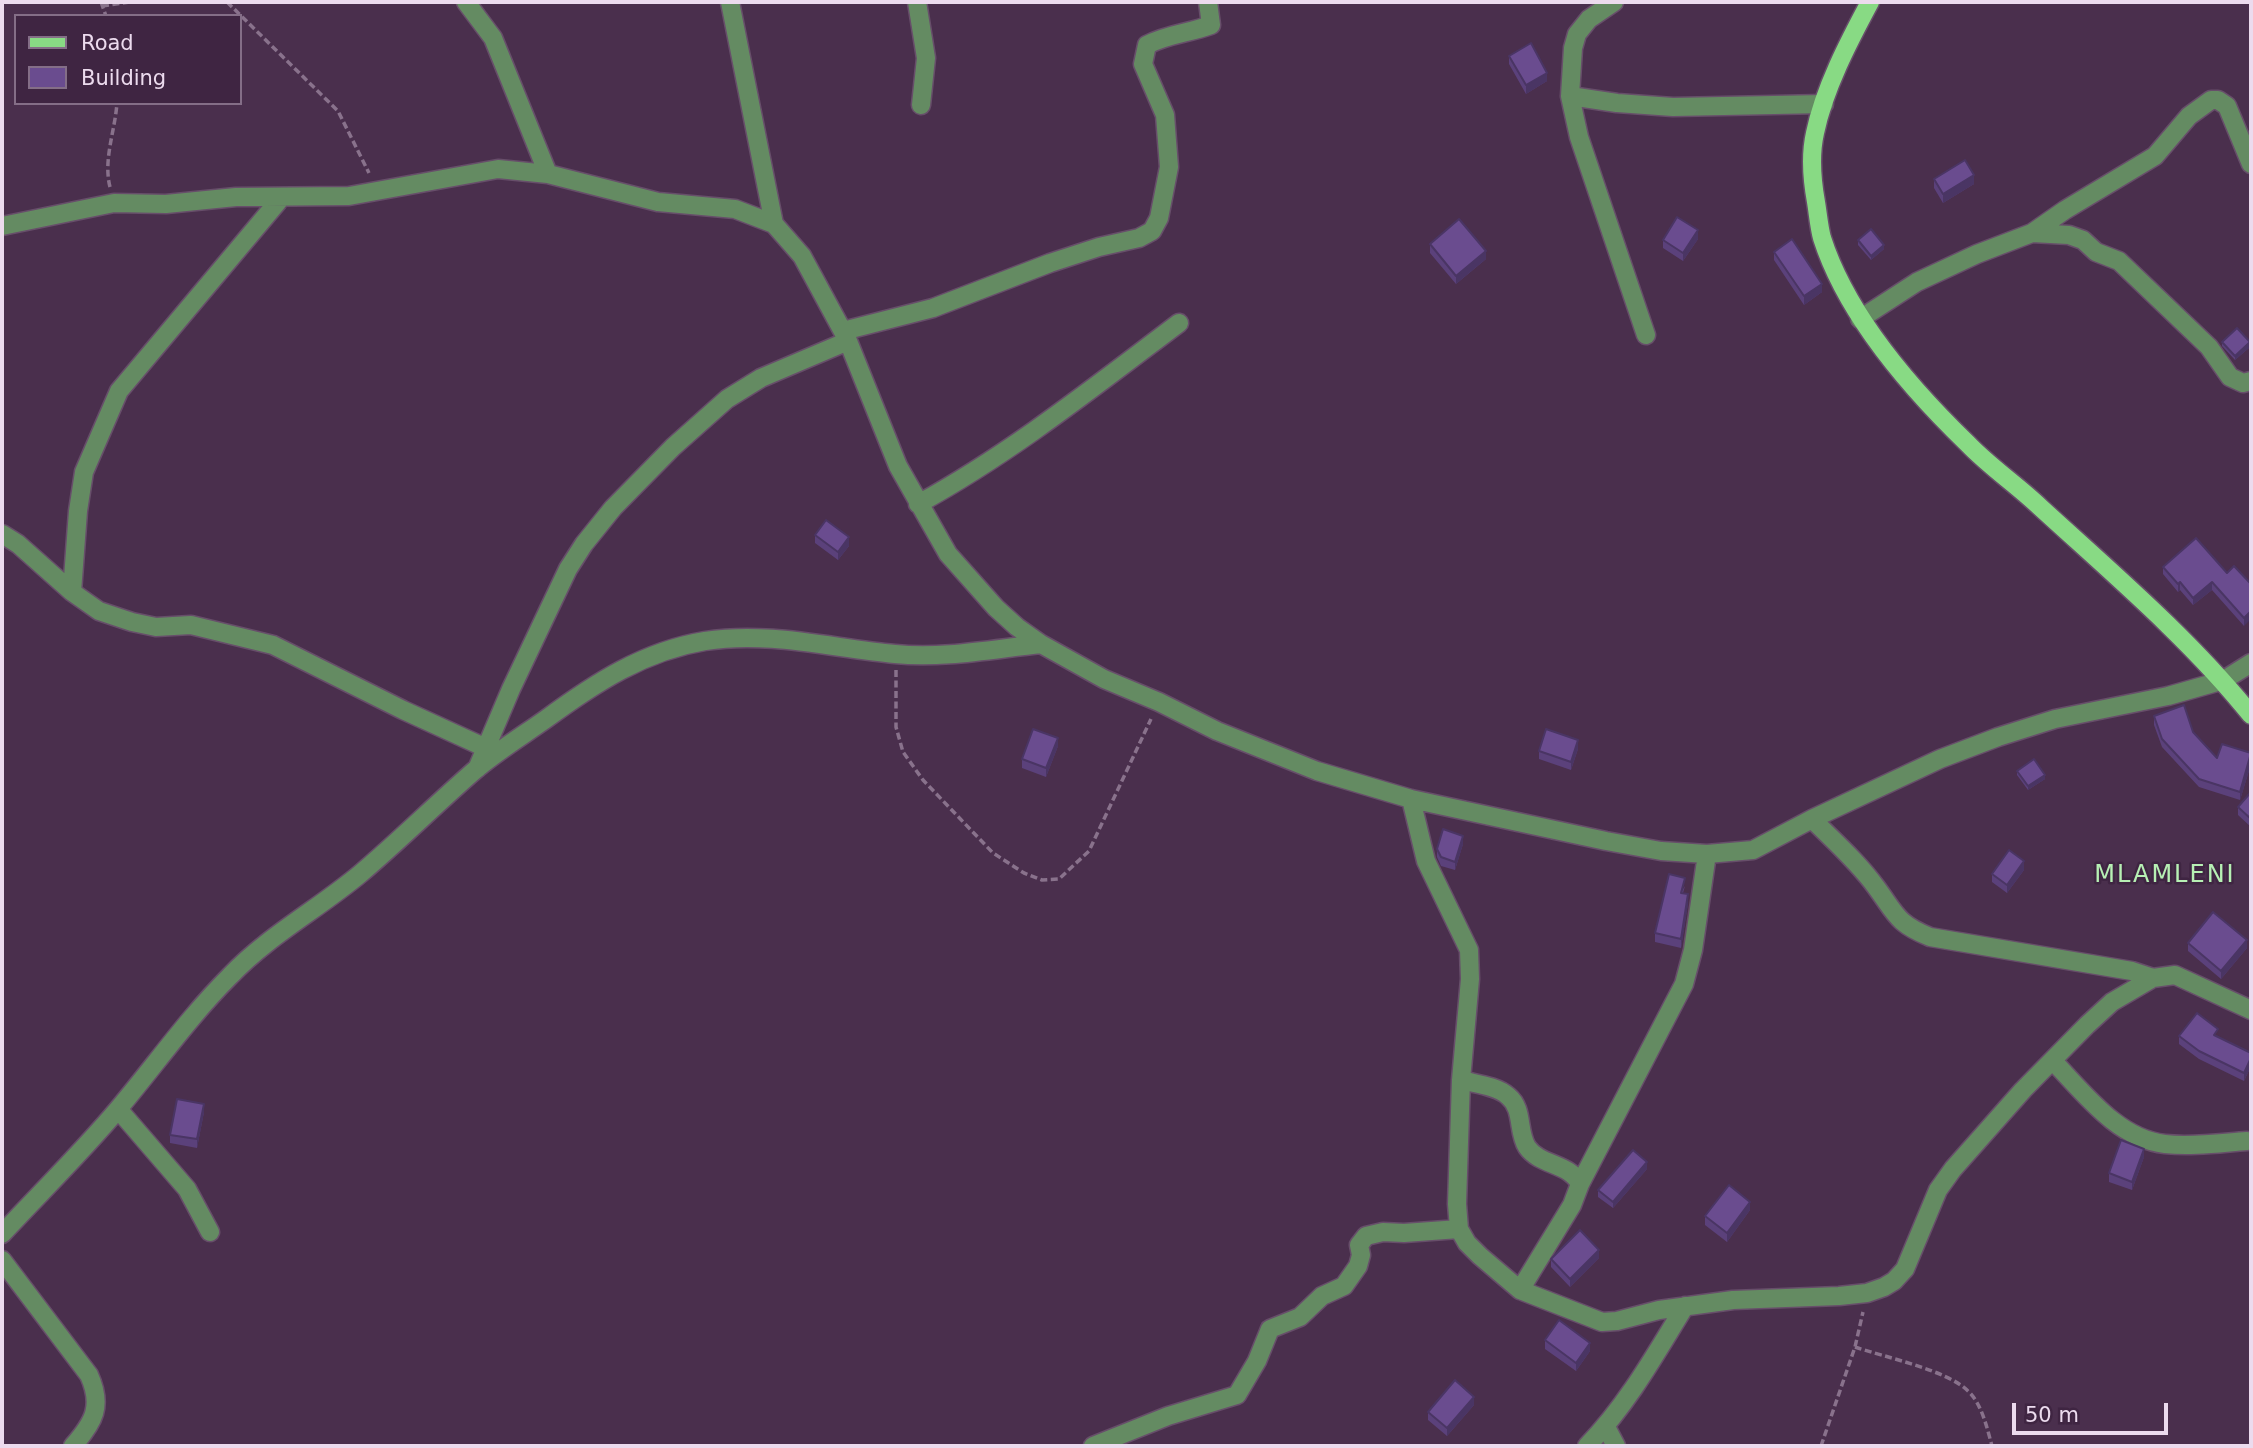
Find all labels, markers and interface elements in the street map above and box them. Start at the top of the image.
legend [14,14,242,105]
text: Road [81,31,134,55]
text: Building [81,66,166,90]
district label: MLAMLENI [2095,862,2235,890]
scale bar [2015,1388,2171,1432]
text: 50 m [2025,1403,2079,1427]

